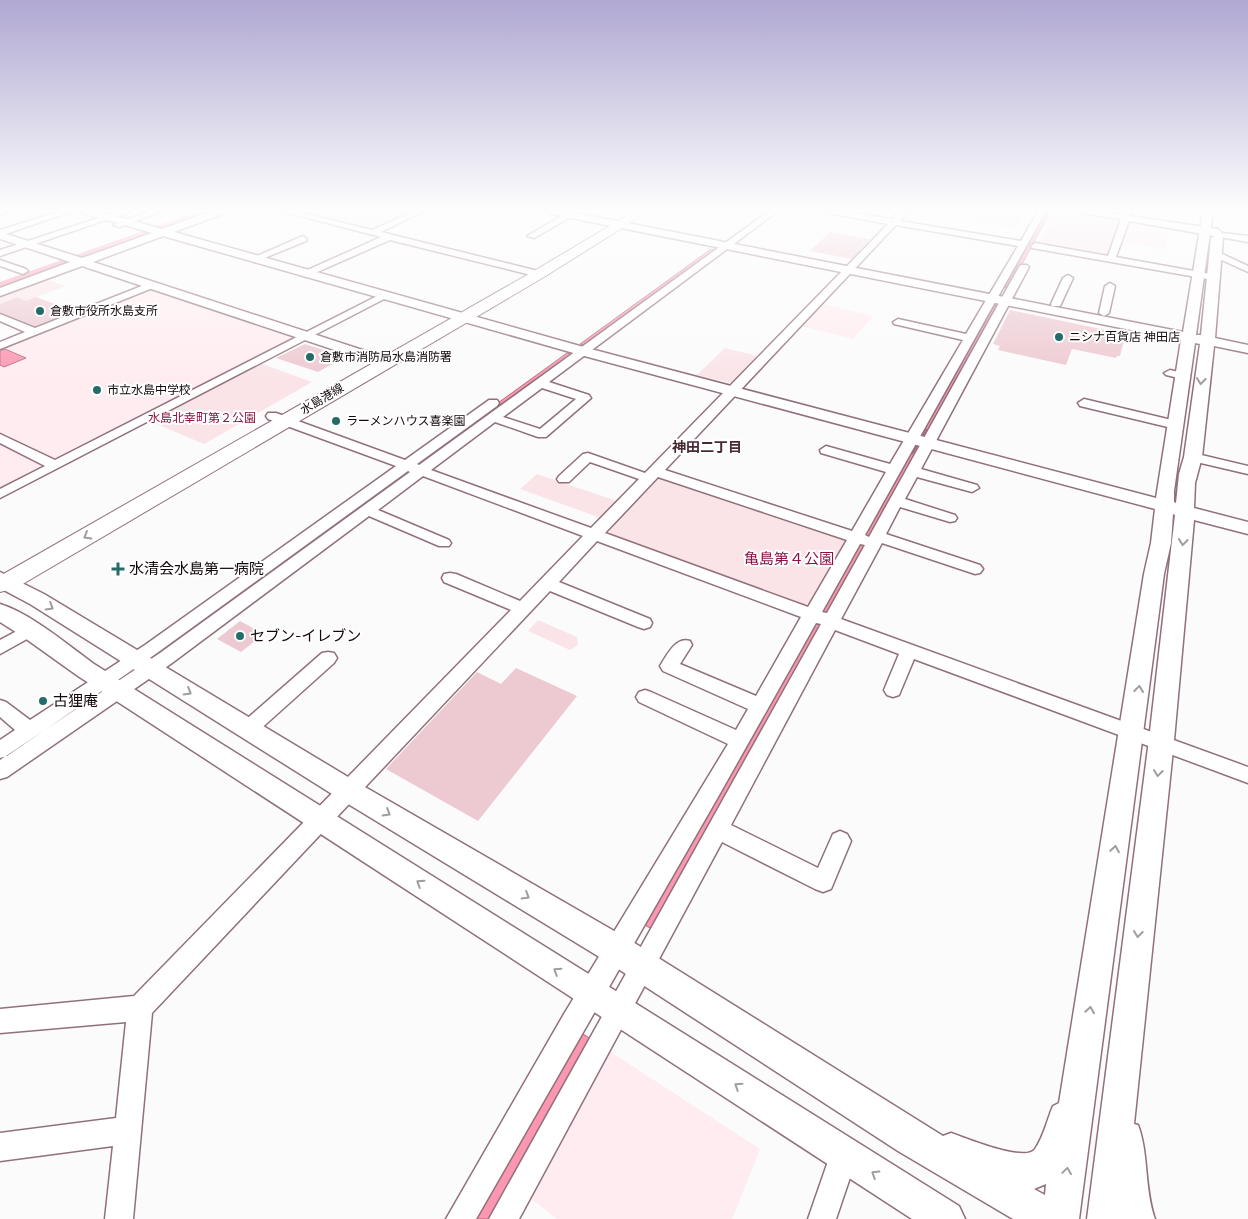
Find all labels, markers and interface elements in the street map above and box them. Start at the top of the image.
place label: 倉敷市役所水島支所 [50,304,158,318]
marker: 倉敷市役所水島支所 [34,305,46,317]
place label: ニシナ百貨店 神田店 [1069,330,1180,344]
marker: ニシナ百貨店 神田店 [1053,331,1065,343]
place label: 倉敷市消防局水島消防署 [320,350,452,364]
marker: 倉敷市消防局水島消防署 [304,351,316,363]
one-way arrow [1196,377,1207,385]
street label: 水島港線 [298,381,346,417]
place label: 市立水島中学校 [107,383,191,397]
marker: 市立水島中学校 [91,384,103,396]
park label: 水島北幸町第２公園 [148,411,256,425]
place label: ラーメンハウス喜楽園 [346,414,466,428]
marker: ラーメンハウス喜楽園 [330,415,342,427]
district label: 神田二丁目 [672,439,742,455]
one-way arrow [83,530,92,540]
one-way arrow [1178,538,1189,546]
park label: 亀島第４公園 [744,550,834,568]
place label: 水清会水島第一病院 [129,560,264,578]
marker: 水清会水島第一病院 [111,562,125,576]
one-way arrow [44,600,53,610]
place label: セブン-イレブン [250,627,361,645]
marker: セブン-イレブン [234,630,246,642]
one-way arrow [1133,684,1144,692]
one-way arrow [183,685,192,695]
place label: 古狸庵 [53,692,98,710]
marker: 古狸庵 [37,695,49,707]
one-way arrow [1153,769,1164,777]
one-way arrow [381,806,390,816]
one-way arrow [1109,845,1120,853]
one-way arrow [416,880,426,889]
one-way arrow [521,890,530,900]
one-way arrow [1133,931,1144,939]
one-way arrow [553,967,562,977]
one-way arrow [1084,1005,1094,1014]
one-way arrow [734,1083,743,1093]
one-way arrow [1061,1166,1072,1174]
one-way arrow [871,1171,881,1180]

